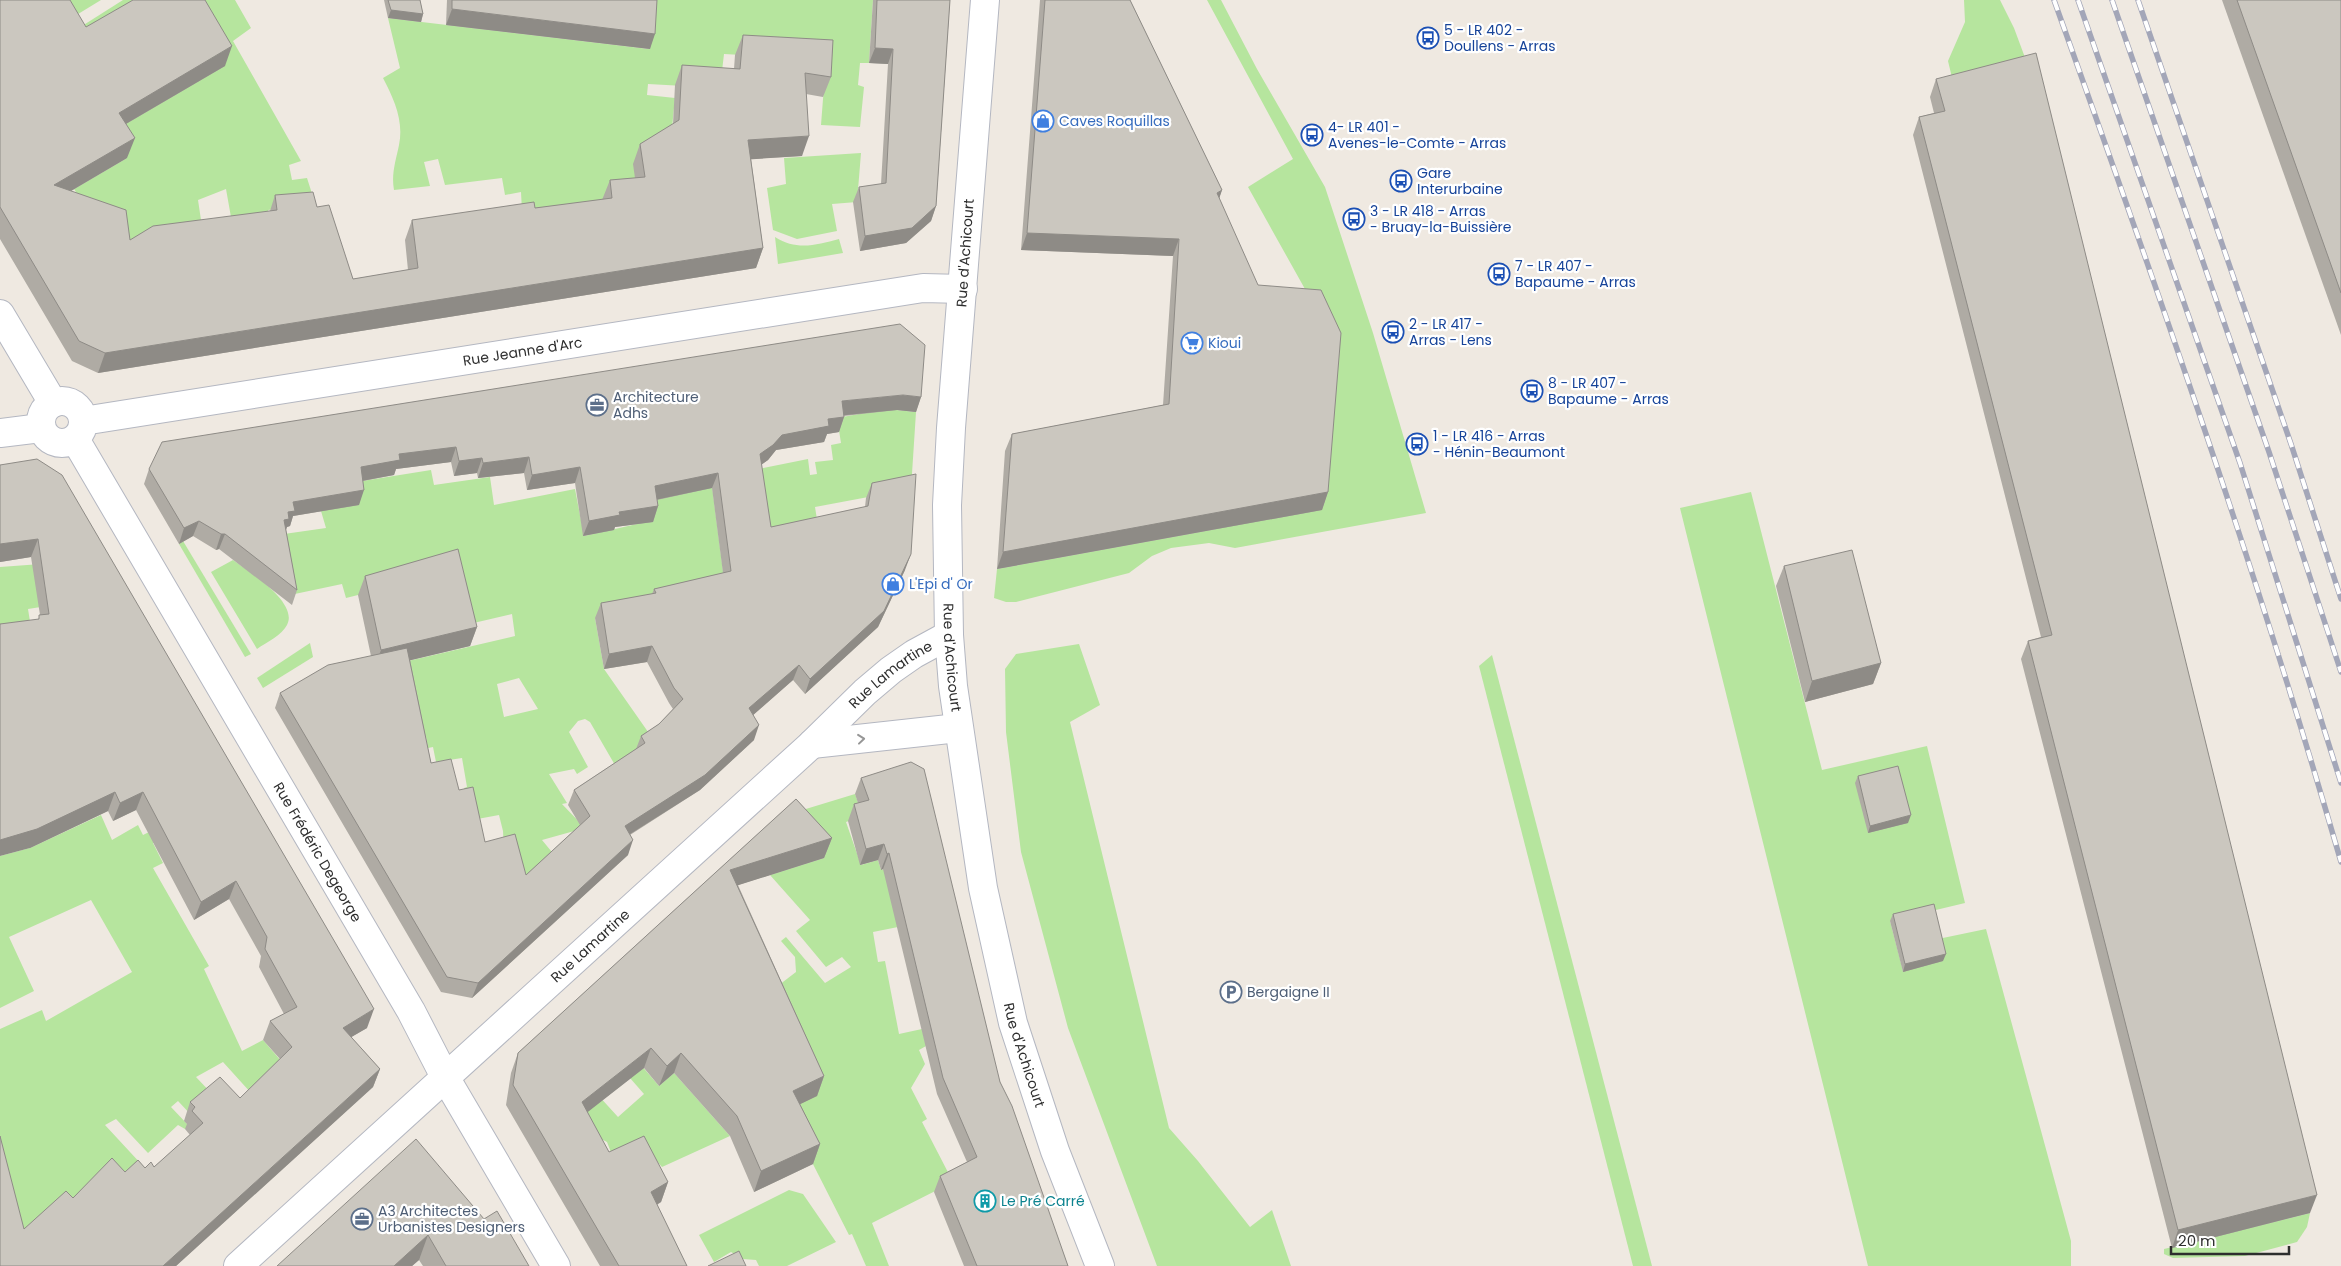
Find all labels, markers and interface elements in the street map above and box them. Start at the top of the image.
place label: 5 - LR 402 - Doullens - Arras [1444,20,1556,56]
bus stop icon: 5 - LR 402 - Doullens - Arras [1416,26,1440,50]
shop icon: Caves Roquillas [1031,109,1055,133]
place label: Caves Roquillas [1059,111,1170,131]
place label: 4- LR 401 - Avenes-le-Comte - Arras [1328,117,1506,153]
bus stop icon: 4- LR 401 - Avenes-le-Comte - Arras [1300,123,1324,147]
place label: Gare Interurbaine [1417,163,1503,199]
bus stop icon: Gare Interurbaine [1389,169,1413,193]
street label: Rue d'Achicourt [951,198,979,308]
place label: 3 - LR 418 - Arras - Bruay-la-Buissière [1370,201,1512,237]
bus stop icon: 3 - LR 418 - Arras - Bruay-la-Buissière [1342,207,1366,231]
place label: 7 - LR 407 - Bapaume - Arras [1515,256,1636,292]
bus stop icon: 7 - LR 407 - Bapaume - Arras [1487,262,1511,286]
place label: 2 - LR 417 - Arras - Lens [1409,314,1492,350]
bus stop icon: 2 - LR 417 - Arras - Lens [1381,320,1405,344]
supermarket icon: Kioui [1180,331,1204,355]
street label: Rue Jeanne d'Arc [461,332,584,371]
place label: Kioui [1208,333,1241,353]
place label: 8 - LR 407 - Bapaume - Arras [1548,373,1669,409]
bus stop icon: 8 - LR 407 - Bapaume - Arras [1520,379,1544,403]
place label: Architecture Adhs [613,387,699,423]
office icon: Architecture Adhs [585,393,609,417]
place label: 1 - LR 416 - Arras - Hénin-Beaumont [1433,426,1565,462]
bus stop icon: 1 - LR 416 - Arras - Hénin-Beaumont [1405,432,1429,456]
shop icon: L'Epi d' Or [881,572,905,596]
place label: L'Epi d' Or [909,574,973,594]
street label: Rue d'Achicourt [939,603,967,713]
street label: Rue Lamartine [844,636,936,713]
one-way arrow [857,734,865,745]
street label: Rue Frédéric Degeorge [269,778,367,926]
street label: Rue Lamartine [546,904,634,987]
parking icon: Bergaigne II [1219,980,1243,1004]
place label: Bergaigne II [1247,982,1330,1002]
street label: Rue d'Achicourt [999,1001,1050,1110]
building icon: Le Pré Carré [973,1189,997,1213]
place label: Le Pré Carré [1001,1191,1085,1211]
place label: A3 Architectes Urbanistes Designers [378,1201,525,1237]
office icon: A3 Architectes Urbanistes Designers [350,1207,374,1231]
scale bar [2171,1224,2288,1256]
text: 20 m [2178,1230,2216,1251]

